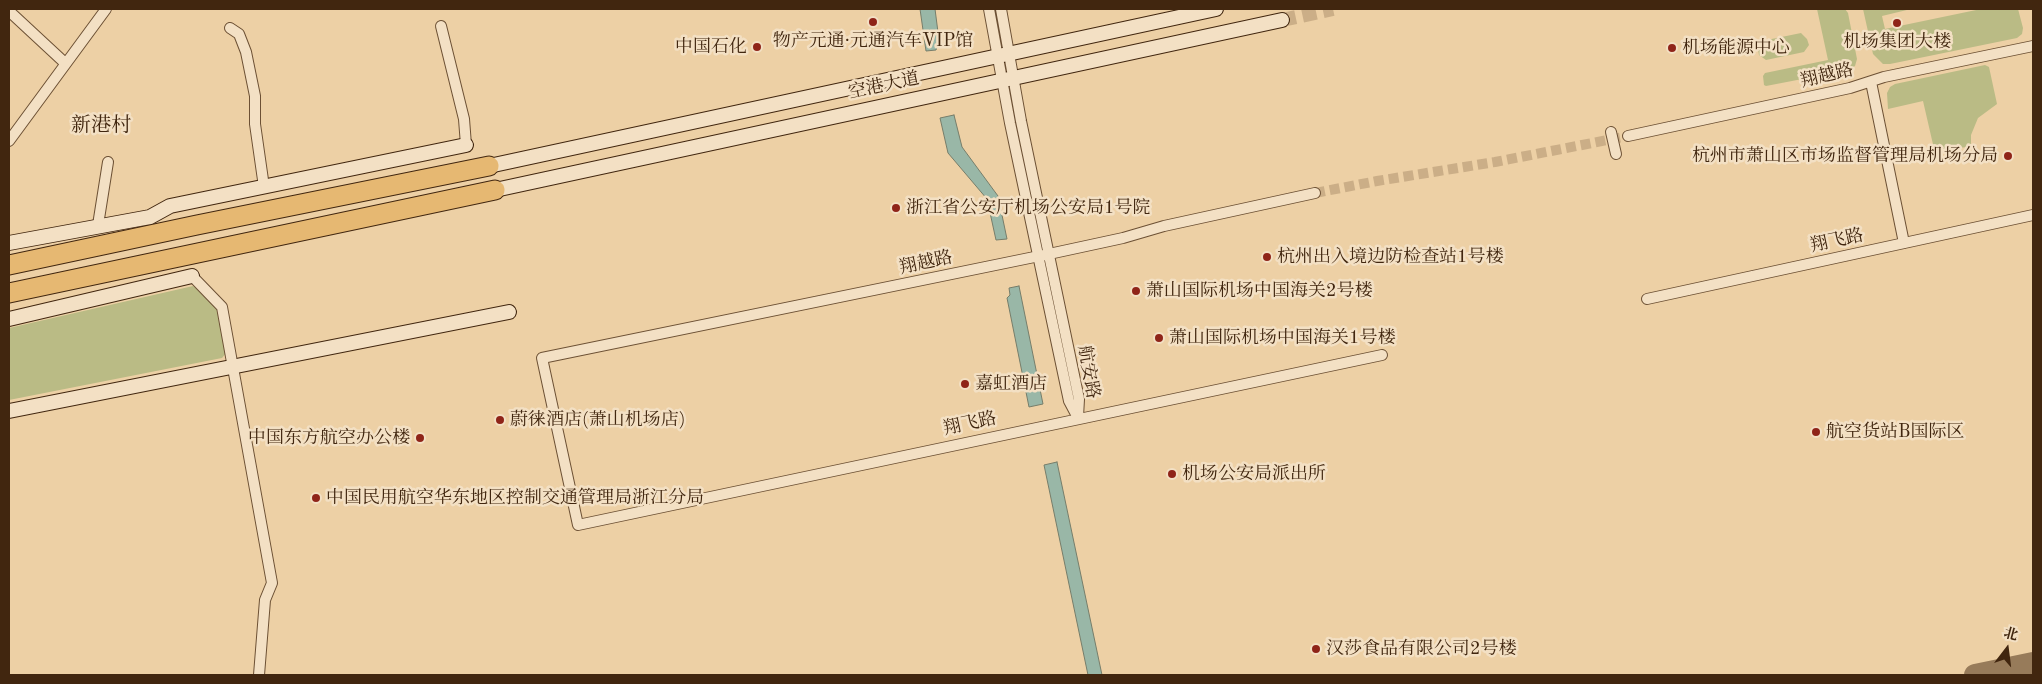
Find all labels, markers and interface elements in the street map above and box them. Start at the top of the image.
marker: 物产元通·元通汽车VIP馆 [867,16,879,28]
marker: 机场集团大楼 [1891,17,1903,29]
place label: 物产元通·元通汽车VIP馆 [773,30,973,52]
place label: 机场集团大楼 [1843,31,1951,53]
place label: 中国石化 [675,36,747,58]
place label: 机场能源中心 [1682,37,1790,59]
marker: 中国石化 [751,41,763,53]
marker: 机场能源中心 [1666,42,1678,54]
street label: 翔越路 [1798,59,1856,93]
street label: 空港大道 [847,68,921,104]
district label: 新港村 [71,114,131,138]
place label: 杭州市萧山区市场监督管理局机场分局 [1692,145,1998,167]
marker: 杭州市萧山区市场监督管理局机场分局 [2002,150,2014,162]
place label: 浙江省公安厅机场公安局1号院 [906,197,1150,219]
marker: 浙江省公安厅机场公安局1号院 [890,202,902,214]
street label: 翔飞路 [1808,225,1866,257]
place label: 杭州出入境边防检查站1号楼 [1277,246,1503,268]
street label: 翔越路 [897,247,955,279]
marker: 杭州出入境边防检查站1号楼 [1261,251,1273,263]
place label: 萧山国际机场中国海关2号楼 [1146,280,1372,302]
marker: 萧山国际机场中国海关2号楼 [1130,285,1142,297]
place label: 萧山国际机场中国海关1号楼 [1169,327,1395,349]
marker: 萧山国际机场中国海关1号楼 [1153,332,1165,344]
street label: 航安路 [1073,344,1103,400]
place label: 嘉虹酒店 [975,373,1047,395]
marker: 嘉虹酒店 [959,378,971,390]
street label: 翔飞路 [941,408,999,440]
place label: 蔚徕酒店(萧山机场店) [510,409,685,431]
marker: 蔚徕酒店(萧山机场店) [494,414,506,426]
place label: 航空货站B国际区 [1826,421,1964,443]
marker: 航空货站B国际区 [1810,426,1822,438]
place label: 中国东方航空办公楼 [248,427,410,449]
marker: 中国东方航空办公楼 [414,432,426,444]
place label: 机场公安局派出所 [1182,463,1326,485]
marker: 机场公安局派出所 [1166,468,1178,480]
place label: 中国民用航空华东地区控制交通管理局浙江分局 [326,487,704,509]
marker: 中国民用航空华东地区控制交通管理局浙江分局 [310,492,322,504]
north arrow [1982,624,2032,674]
text: 北 [2002,626,2019,643]
place label: 汉莎食品有限公司2号楼 [1326,638,1516,660]
marker: 汉莎食品有限公司2号楼 [1310,643,1322,655]

